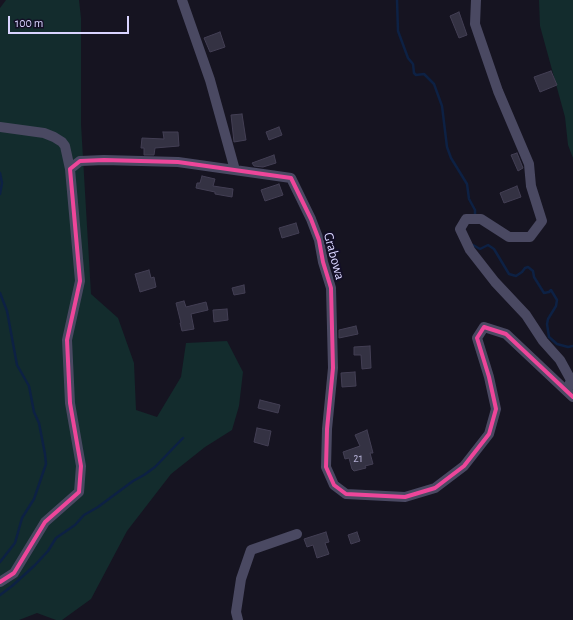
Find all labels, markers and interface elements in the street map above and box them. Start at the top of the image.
scale bar [10,8,131,34]
text: 100 m [15,17,43,29]
street label: Grabowa [320,230,348,282]
house number: 21 [353,451,363,465]

